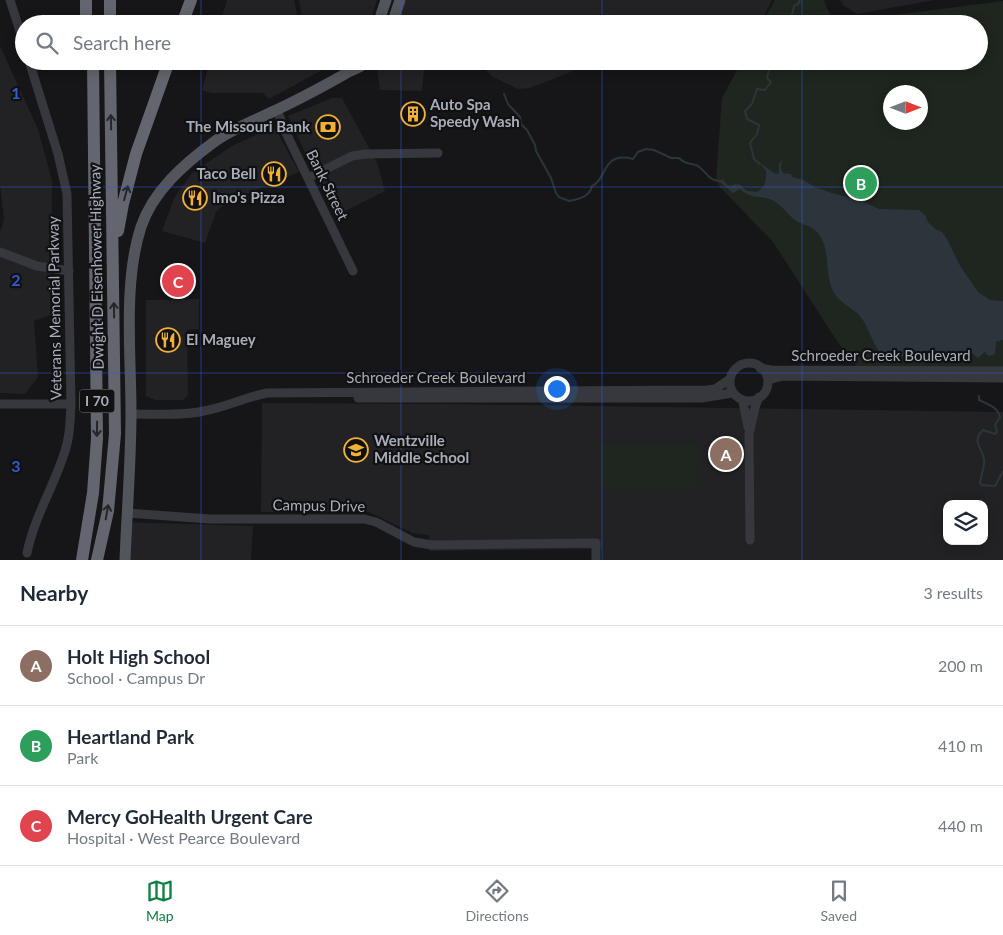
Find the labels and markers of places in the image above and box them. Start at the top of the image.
place label: Auto Spa Speedy Wash [429,95,520,130]
building icon: Auto Spa Speedy Wash [400,101,426,127]
bank icon: The Missouri Bank [315,114,341,140]
place label: The Missouri Bank [186,117,311,135]
restaurant icon: Taco Bell [261,161,287,187]
place label: Taco Bell [196,164,256,182]
pin: B [845,164,877,202]
restaurant icon: Imo's Pizza [182,185,208,211]
place label: Imo's Pizza [212,188,285,206]
pin: C [162,262,194,300]
restaurant icon: El Maguey [155,327,181,353]
place label: El Maguey [186,330,256,348]
place label: Wentzville Middle School [374,431,469,466]
pin: A [710,435,742,473]
school or university icon: Wentzville Middle School [343,437,369,463]

